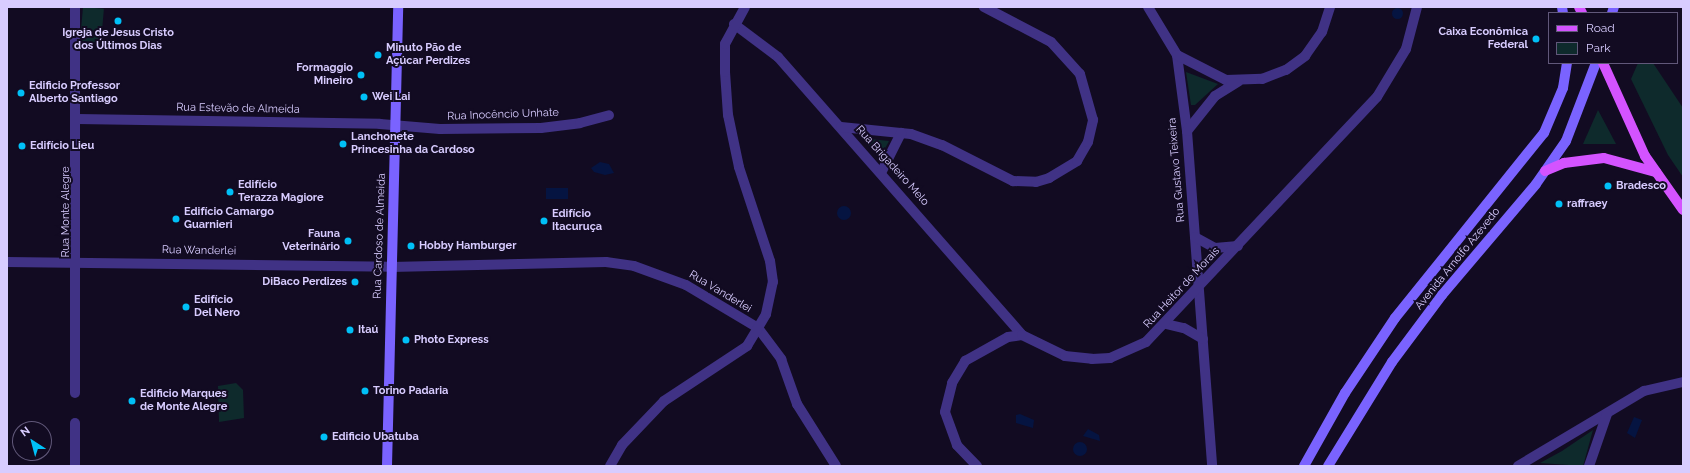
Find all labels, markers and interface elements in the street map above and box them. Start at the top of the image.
legend [1548,12,1678,64]
marker: Igreja de Jesus Cristo dos Últimos Dias [113,16,123,26]
text: Road [1586,21,1615,35]
place label: Caixa Econômica Federal [1438,26,1528,52]
place label: Igreja de Jesus Cristo dos Últimos Dias [62,27,174,53]
marker: Caixa Econômica Federal [1531,34,1541,44]
text: Park [1586,41,1611,55]
place label: Minuto Pão de Açúcar Perdizes [386,42,470,68]
marker: Minuto Pão de Açúcar Perdizes [373,50,383,60]
place label: Formaggio Mineiro [296,62,353,88]
marker: Formaggio Mineiro [356,70,366,80]
place label: Edificio Professor Alberto Santiago [29,80,120,106]
marker: Edificio Professor Alberto Santiago [16,88,26,98]
place label: Wei Lai [372,90,410,104]
marker: Wei Lai [359,92,369,102]
street label: Rua Estevão de Almeida [176,101,300,117]
street label: Rua Inocêncio Unhate [447,106,559,124]
street label: Rua Gustavo Teixeira [1166,117,1188,223]
street label: Rua Brigadeiro Melo [853,123,931,209]
place label: Lanchonete Princesinha da Cardoso [351,131,475,157]
place label: Edifício Lieu [30,139,94,153]
marker: Lanchonete Princesinha da Cardoso [338,139,348,149]
marker: Edifício Lieu [17,141,27,151]
street label: Rua Monte Alegre [59,166,73,258]
street label: Rua Cardoso de Almeida [371,173,389,299]
place label: Edifício Terazza Magiore [238,179,324,205]
place label: Bradesco [1616,179,1666,193]
marker: Bradesco [1603,181,1613,191]
marker: Edifício Terazza Magiore [225,187,235,197]
place label: raffraey [1567,197,1608,211]
marker: raffraey [1554,199,1564,209]
street label: Avenida Arnolfo Azevedo [1413,205,1503,313]
place label: Edifício Camargo Guarnieri [184,206,274,232]
place label: Edifício Itacuruça [552,208,602,234]
marker: Edifício Camargo Guarnieri [171,214,181,224]
marker: Edifício Itacuruça [539,216,549,226]
place label: Fauna Veterinário [282,228,340,254]
marker: Fauna Veterinário [343,236,353,246]
place label: Hobby Hamburger [419,239,517,253]
marker: Hobby Hamburger [406,241,416,251]
street label: Rua Wanderlei [162,244,236,258]
street label: Rua Heitor de Morais [1141,245,1223,331]
street label: Rua Vanderlei [686,268,754,316]
place label: DiBaco Perdizes [262,275,347,289]
marker: DiBaco Perdizes [350,277,360,287]
place label: Edifício Del Nero [194,294,240,320]
marker: Edifício Del Nero [181,302,191,312]
place label: Itaú [358,323,378,337]
marker: Itaú [345,325,355,335]
place label: Photo Express [414,333,489,347]
marker: Photo Express [401,335,411,345]
place label: Torino Padaria [373,384,448,398]
marker: Torino Padaria [360,386,370,396]
place label: Edificio Marques de Monte Alegre [140,388,228,414]
marker: Edificio Marques de Monte Alegre [127,396,137,406]
north arrow [12,421,52,461]
text: N [18,424,32,439]
place label: Edificio Ubatuba [332,430,419,444]
marker: Edificio Ubatuba [319,432,329,442]

